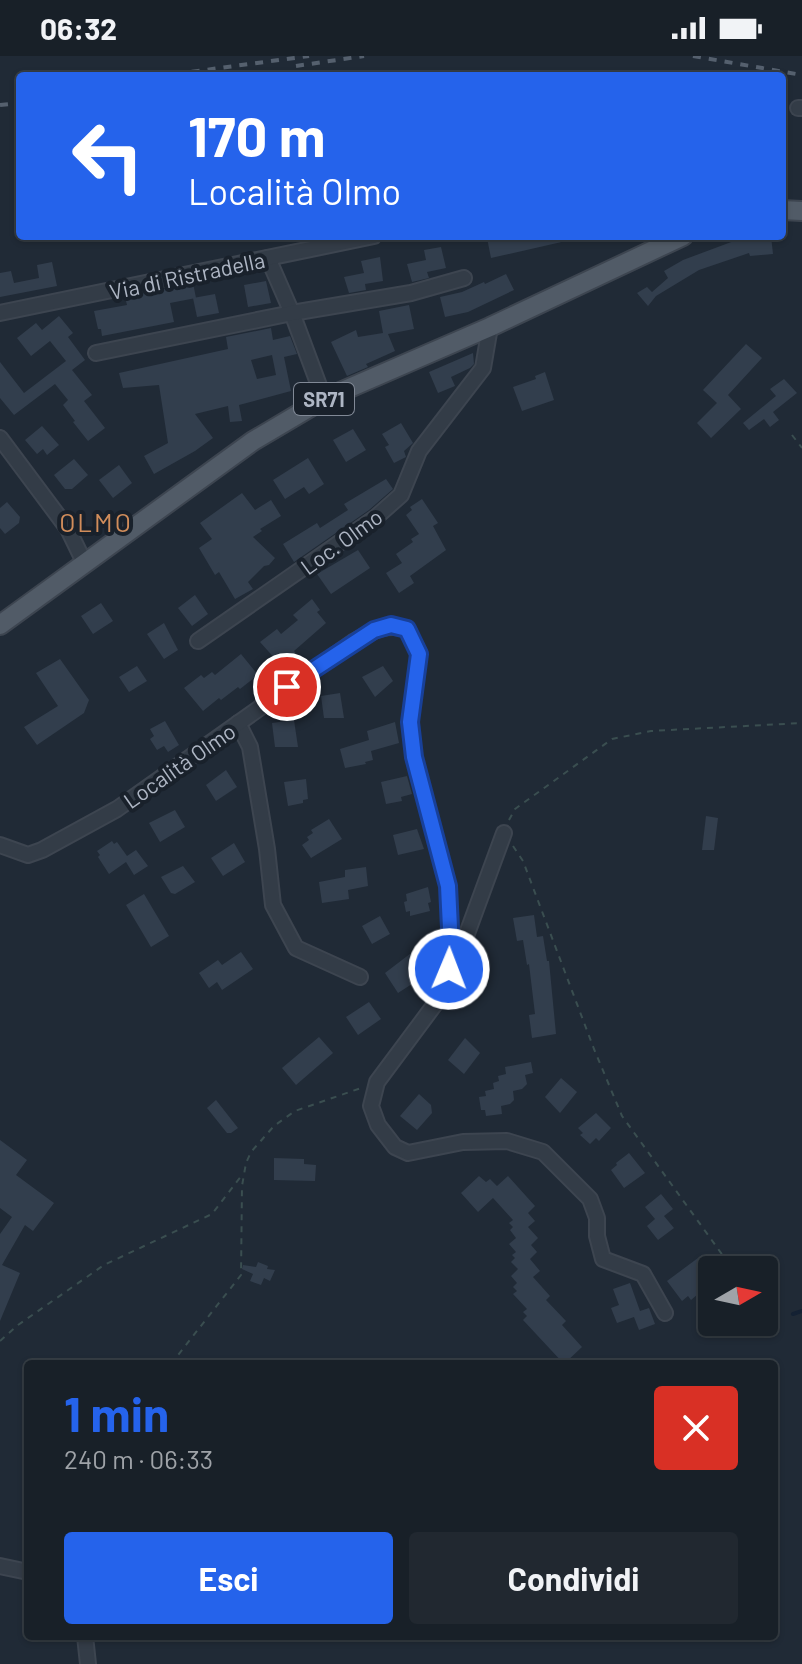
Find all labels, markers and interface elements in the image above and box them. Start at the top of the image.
text: 06:32 [40,10,117,46]
text: 170 m [188,101,325,168]
icon: left [56,104,160,208]
text: Località Olmo [188,169,401,212]
street label: Via di Ristradella [107,246,267,304]
road number: SR71 [294,383,354,415]
street label: Loc. Olmo [295,503,387,579]
district label: OLMO [59,506,133,537]
pin [253,653,321,721]
icon: arrive [265,665,309,709]
street label: Località Olmo [118,717,240,813]
position arrow [407,927,491,1011]
north arrow [698,1256,778,1336]
map controls [698,1256,778,1336]
text: 1 min [64,1384,169,1442]
button: close [654,1386,738,1470]
text: 240 m · 06:33 [64,1443,213,1474]
button: Esci [64,1532,393,1624]
button: Condividi [409,1532,738,1624]

